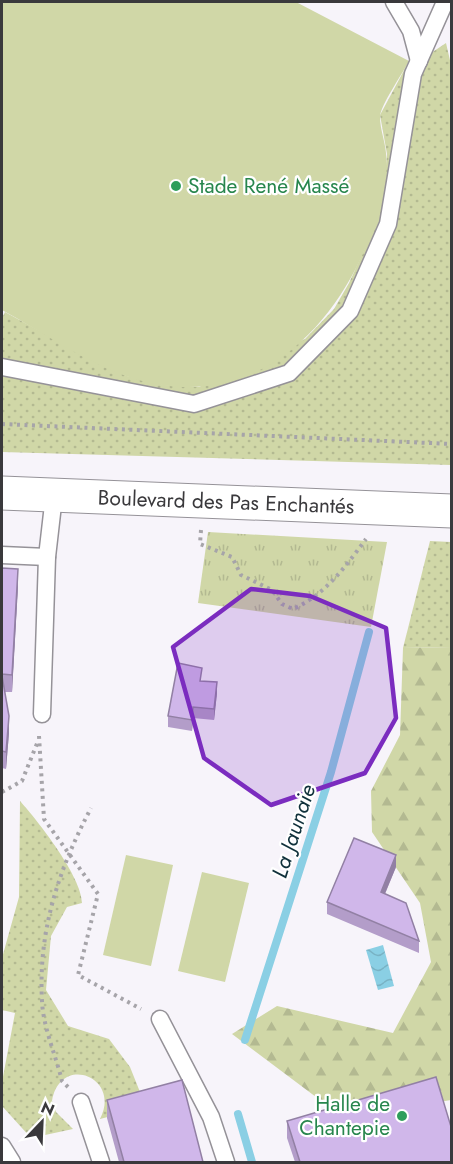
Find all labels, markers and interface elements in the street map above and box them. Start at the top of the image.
place label: Stade René Massé [188,171,349,201]
marker: Stade René Massé [169,179,183,193]
street label: Boulevard des Pas Enchantés [97,483,355,521]
water label: La Jaunaie [263,780,323,882]
place label: Halle de Chantepie [299,1089,390,1143]
north arrow [12,1092,72,1152]
text: N [37,1096,58,1122]
marker: Halle de Chantepie [395,1109,409,1123]

